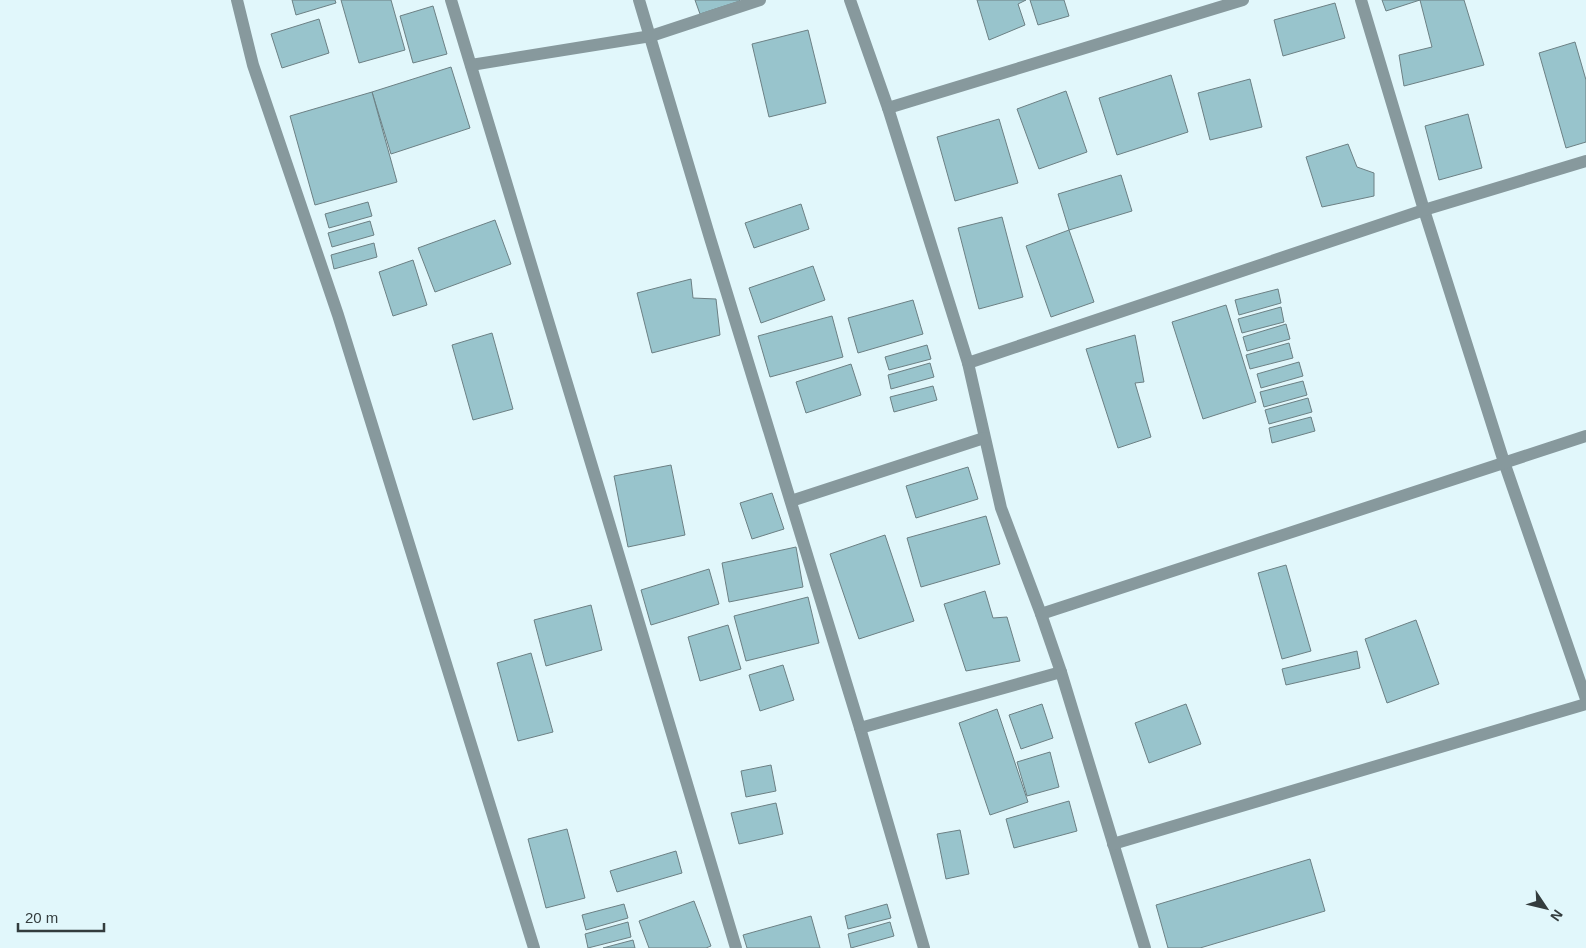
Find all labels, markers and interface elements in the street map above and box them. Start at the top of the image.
north arrow [1521,883,1571,933]
scale bar [18,900,104,932]
text: N [1547,907,1566,924]
text: 20 m [25,909,58,926]

